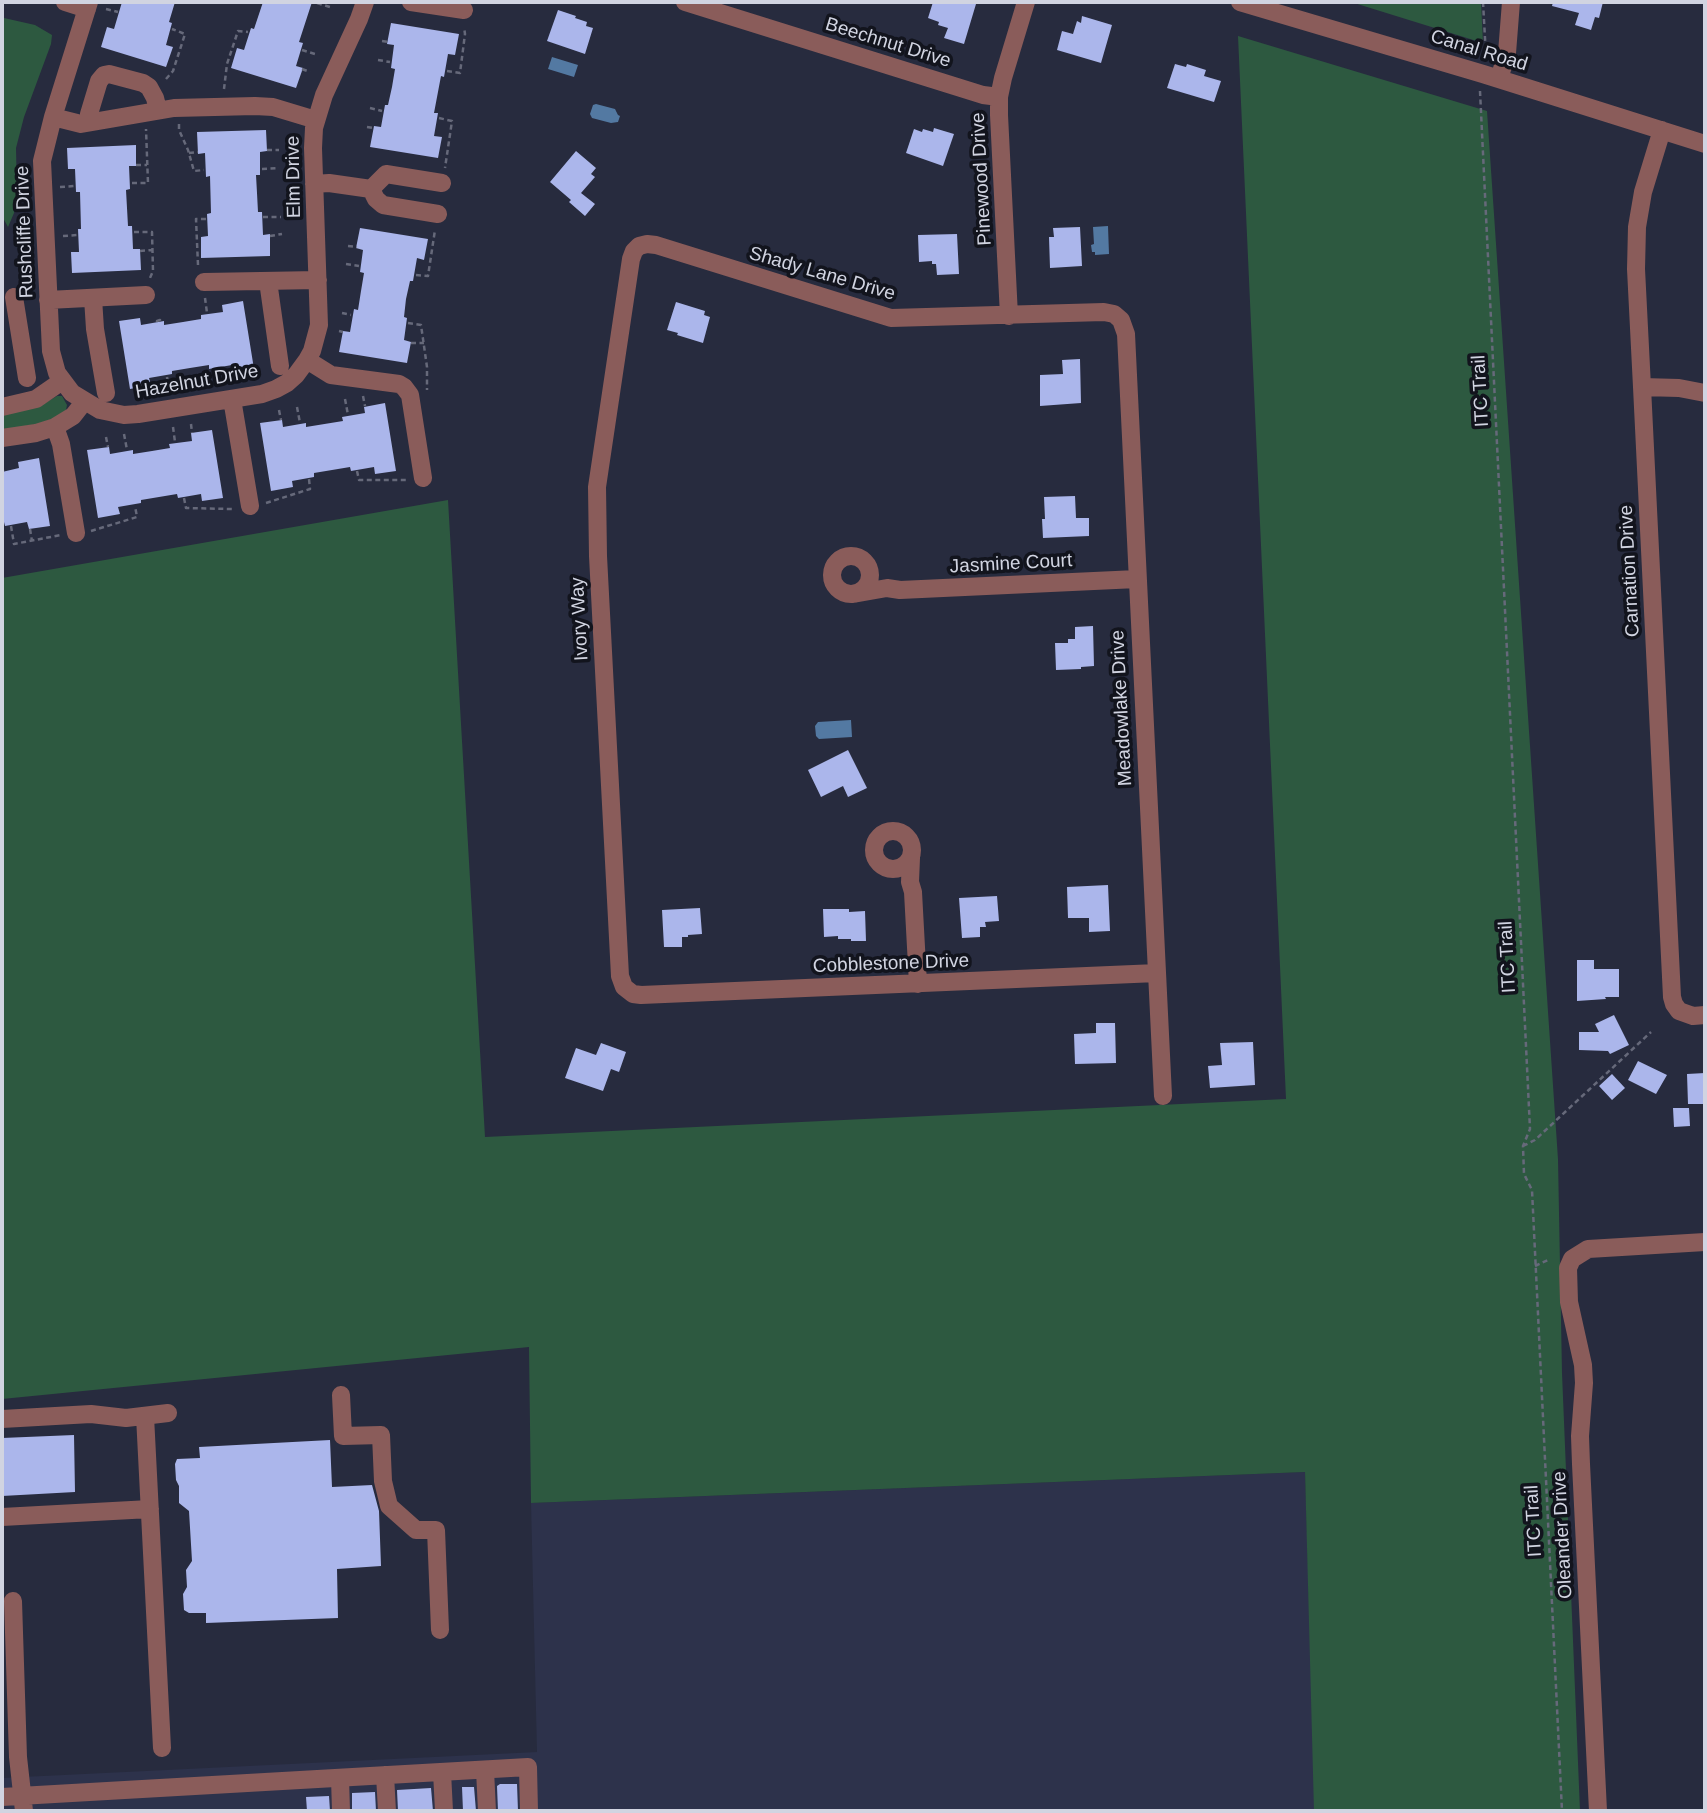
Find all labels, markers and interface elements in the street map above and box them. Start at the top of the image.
street label: Beechnut Drive [823,13,953,73]
street label: Canal Road [1428,25,1530,77]
street label: Pinewood Drive [967,112,997,246]
street label: Elm Drive [282,136,306,218]
street label: Rushcliffe Drive [11,165,39,299]
street label: Shady Lane Drive [746,242,898,306]
street label: ITC Trail [1468,354,1494,428]
street label: Hazelnut Drive [134,360,260,404]
street label: Carnation Drive [1615,504,1645,638]
street label: Jasmine Court [949,549,1073,579]
street label: Ivory Way [566,577,594,661]
street label: Meadowlake Drive [1107,629,1137,787]
street label: ITC Trail [1495,920,1521,994]
street label: Cobblestone Drive [812,950,970,978]
street label: Oleander Drive [1548,1471,1578,1599]
street label: ITC Trail [1521,1484,1547,1558]

